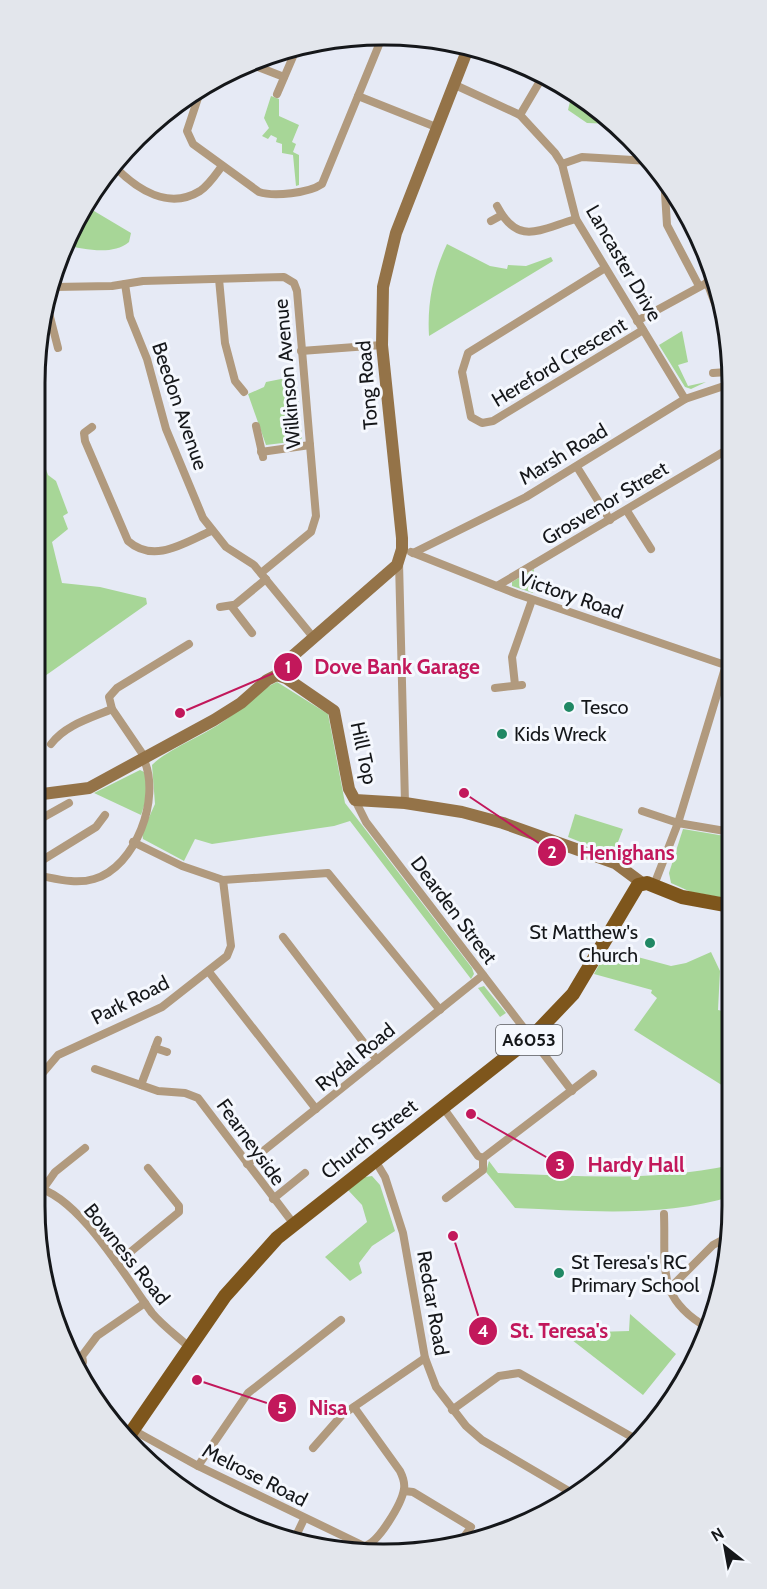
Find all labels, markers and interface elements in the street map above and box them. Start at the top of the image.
street label: Lancaster Drive [581,201,667,325]
street label: Wilkinson Avenue [268,298,306,450]
street label: Hereford Crescent [487,312,631,412]
street label: Beedon Avenue [147,339,213,473]
street label: Tong Road [351,340,383,430]
street label: Marsh Road [514,418,612,490]
street label: Grosvenor Street [538,456,673,550]
street label: Victory Road [516,566,626,624]
callout: Dove Bank Garage [273,648,492,687]
text: Dove Bank Garage [314,654,480,679]
text: 1 [285,656,291,678]
place label: Tesco [581,695,629,719]
marker: Tesco [562,700,576,714]
street label: Hill Top [346,720,382,786]
place label: Kids Wreck [514,722,607,746]
marker: Kids Wreck [495,727,509,741]
callout: Henighans [537,833,687,872]
text: Henighans [579,840,675,865]
text: 2 [547,841,557,863]
street label: Dearden Street [406,851,502,969]
place label: St Matthew's Church [529,920,638,967]
marker: St Matthew's Church [643,936,657,950]
street label: Park Road [87,970,173,1030]
street label: Rydal Road [310,1018,400,1096]
road number: A6053 [496,1025,562,1055]
street label: Fearneyside [212,1094,290,1190]
street label: Church Street [316,1094,422,1184]
callout: Hardy Hall [545,1146,696,1185]
text: Hardy Hall [588,1152,685,1177]
text: 3 [555,1154,565,1176]
street label: Bowness Road [79,1199,175,1309]
street label: Redcar Road [412,1249,454,1357]
place label: St Teresa's RC Primary School [571,1250,699,1297]
marker: St Teresa's RC Primary School [552,1266,566,1280]
callout: St. Teresa's [468,1311,620,1350]
text: St. Teresa's [510,1318,608,1343]
text: 4 [477,1320,489,1342]
callout: Nisa [267,1388,360,1427]
text: Nisa [308,1395,348,1420]
text: 5 [277,1397,287,1419]
street label: Melrose Road [199,1438,311,1512]
north arrow [695,1517,755,1577]
text: N [708,1524,727,1546]

